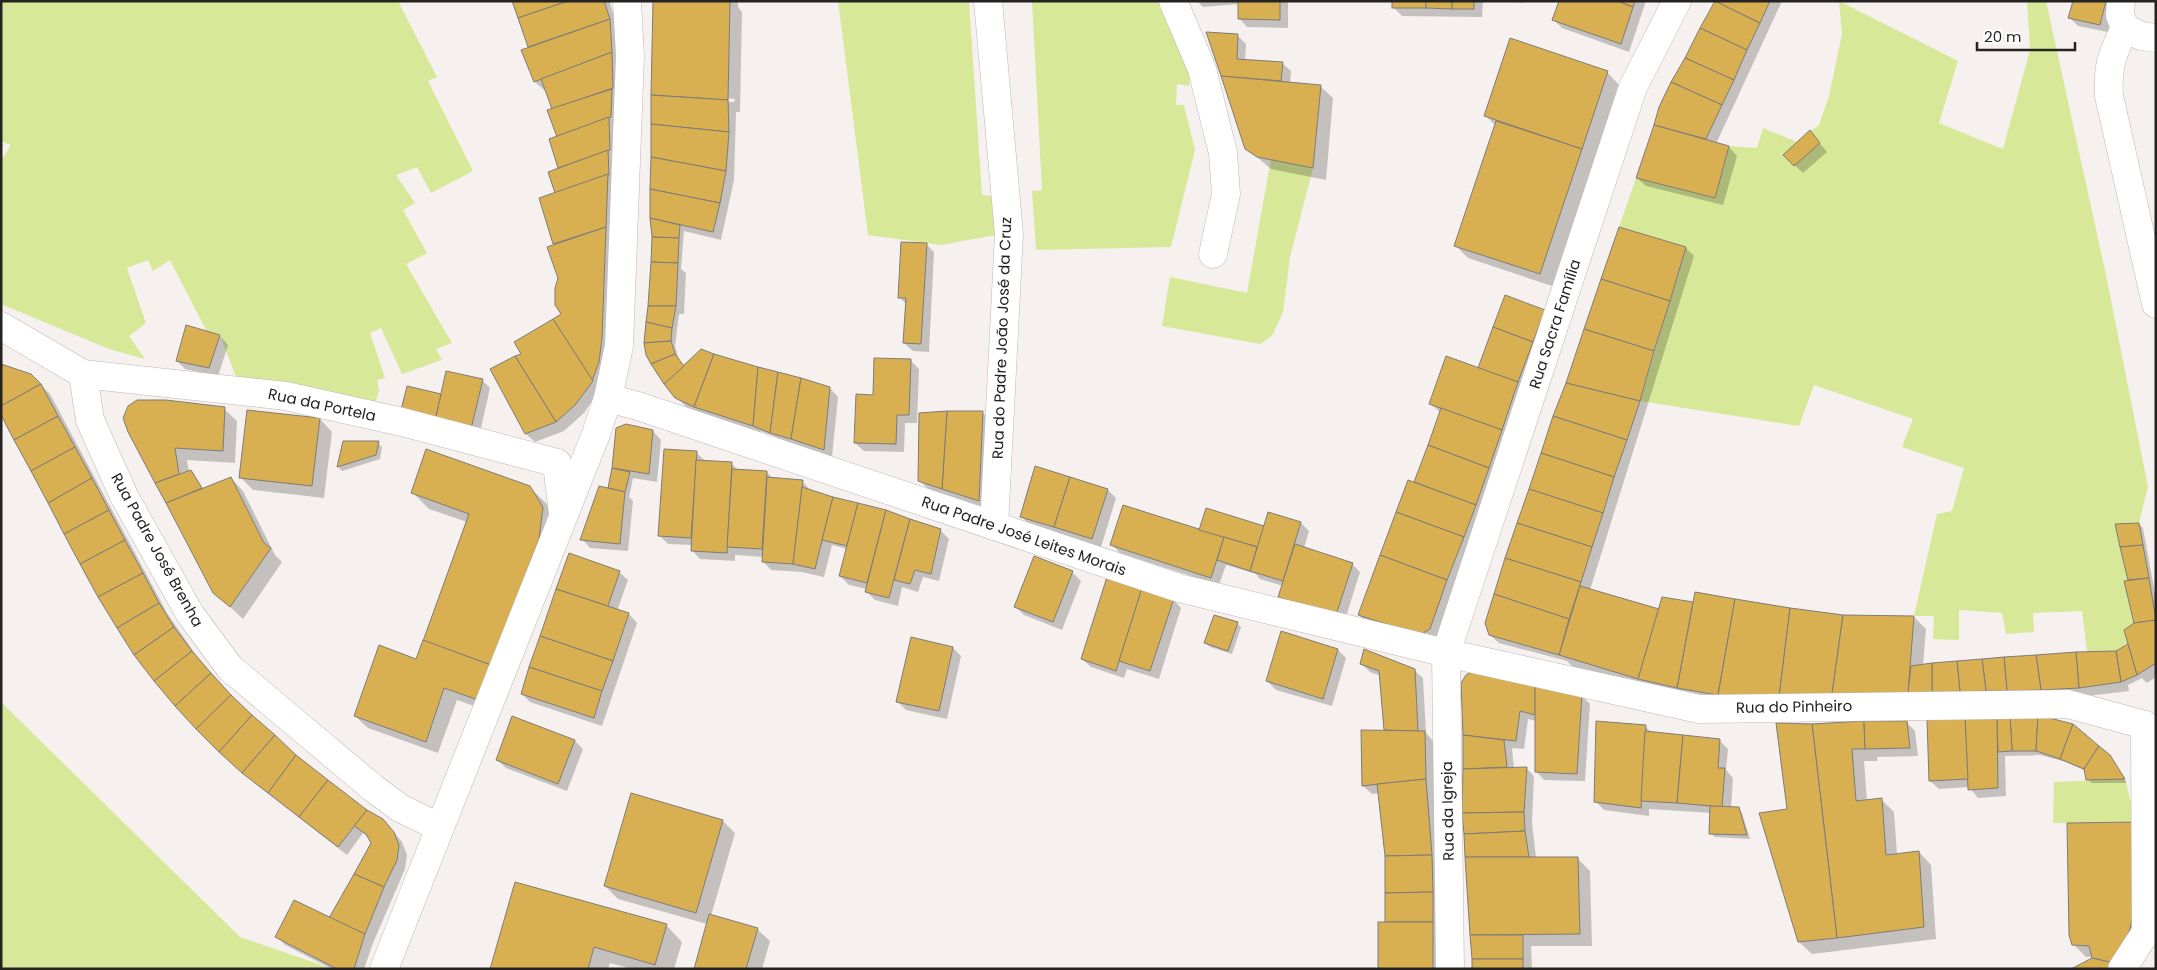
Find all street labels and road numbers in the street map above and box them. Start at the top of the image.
street label: Rua do Padre João José da Cruz [987,216,1016,459]
street label: Rua Sacra Família [1524,256,1585,391]
street label: Rua da Portela [266,383,378,426]
street label: Rua Padre José Brenha [106,469,209,630]
street label: Rua Padre José Leites Morais [919,491,1129,581]
street label: Rua do Pinheiro [1736,695,1852,718]
street label: Rua da Igreja [1436,761,1459,861]

